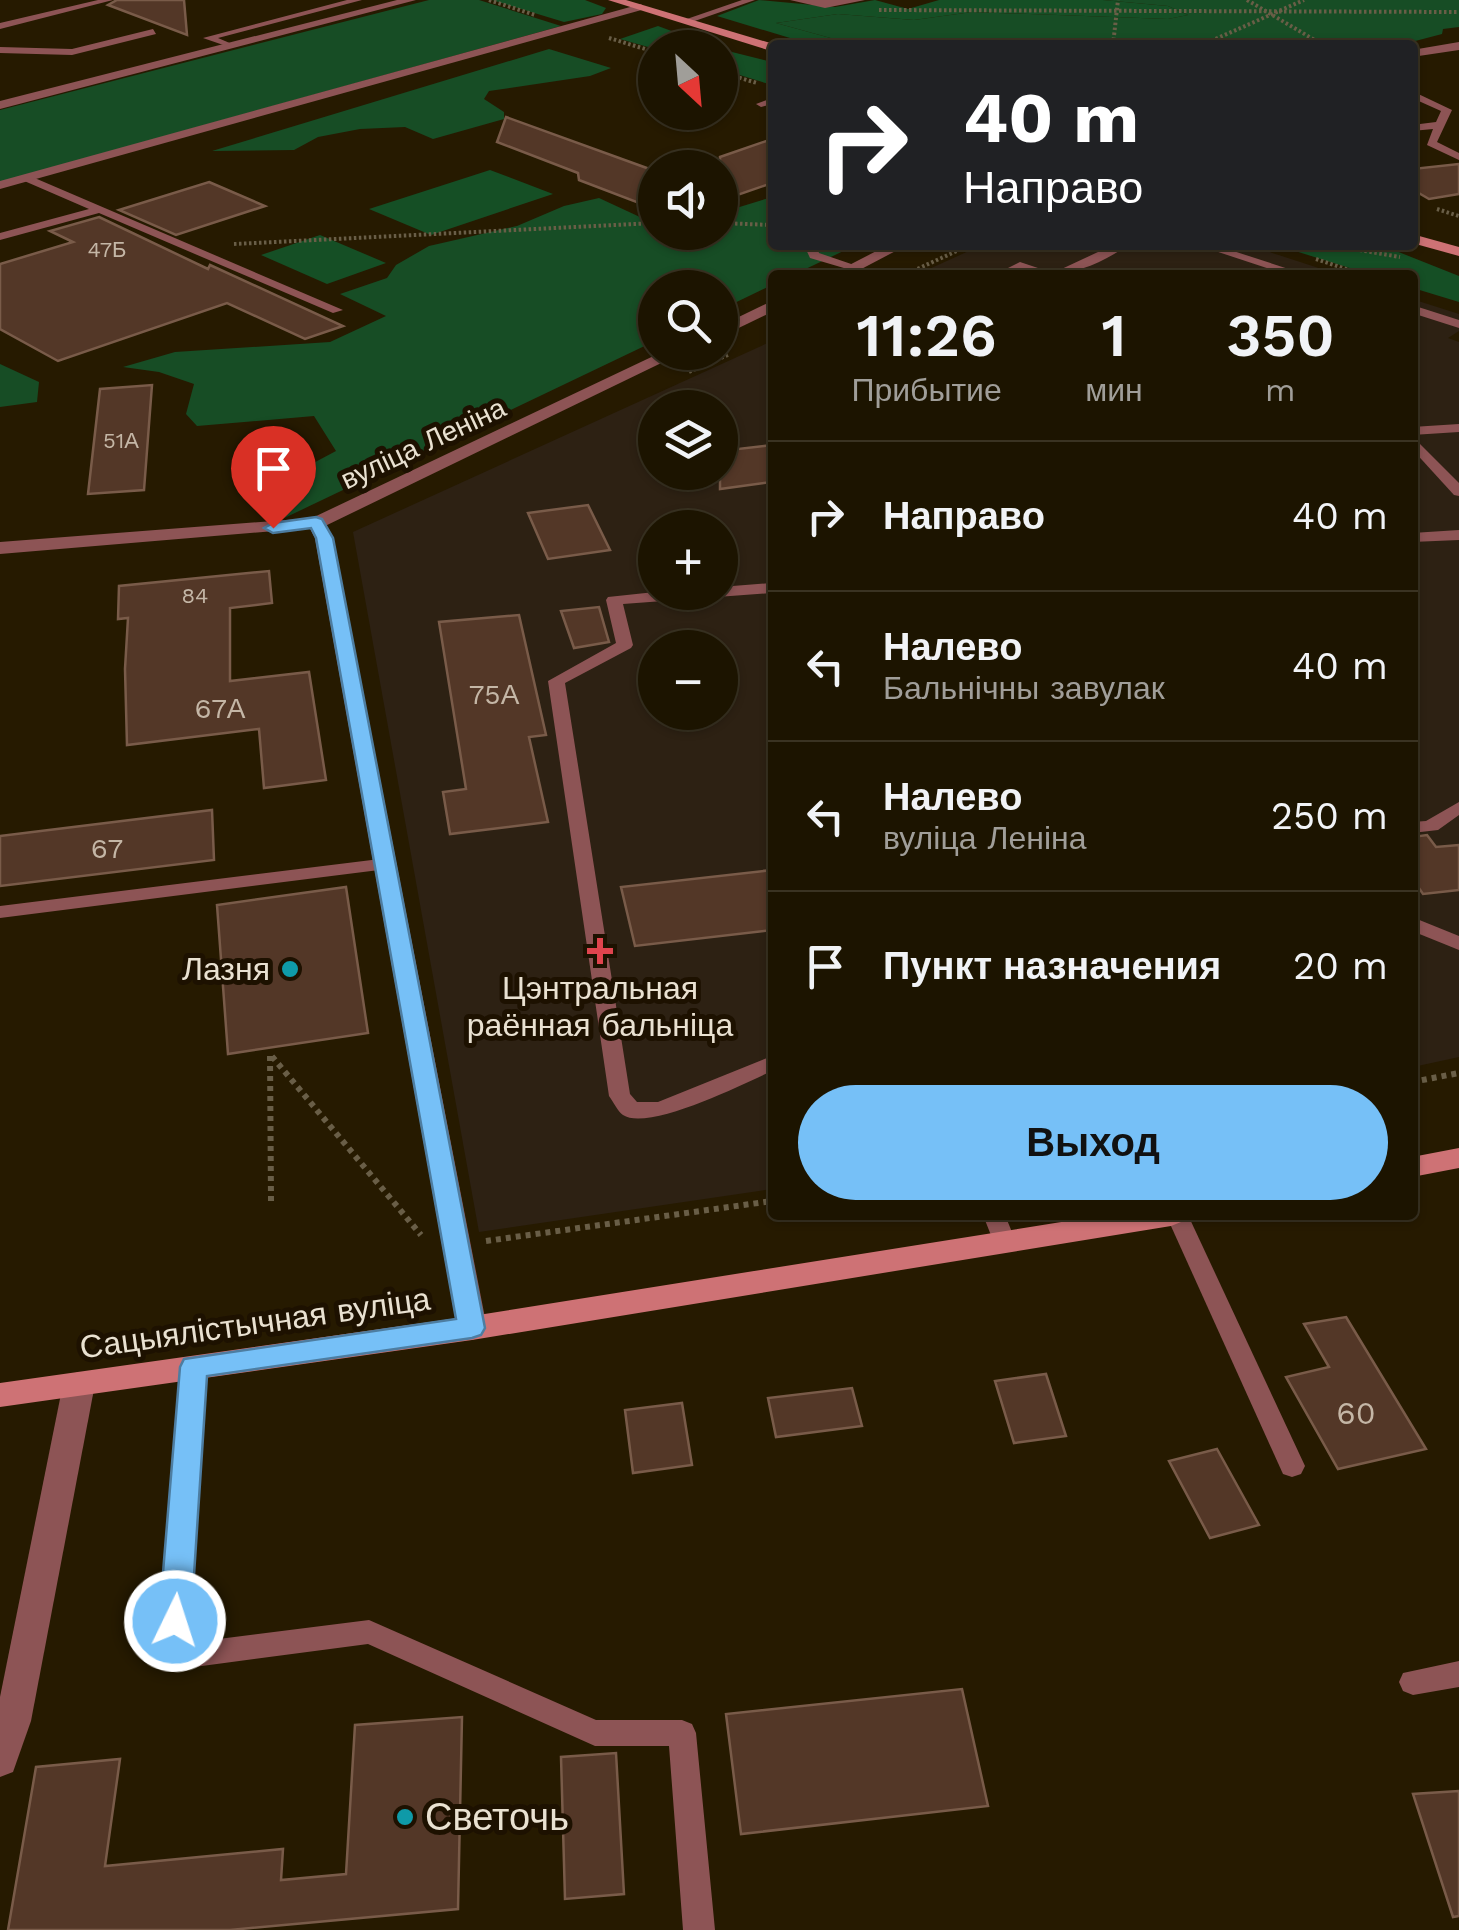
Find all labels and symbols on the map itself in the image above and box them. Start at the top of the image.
north arrow [638,30,738,130]
house number: 47Б [87,237,127,262]
street label: вуліца Леніна [336,391,511,496]
pin [231,426,316,529]
house number: 51А [103,428,139,453]
house number: 84 [182,583,209,608]
house number: 75А [469,678,520,711]
house number: 67А [194,692,246,725]
house number: 67 [91,832,123,865]
marker: Цэнтральная раённая бальніца [587,938,613,964]
place label: Лазня [182,950,270,988]
marker: Лазня [279,958,301,980]
place label: Цэнтральная раённая бальніца [467,969,733,1044]
street label: Сацыялістычная вуліца [77,1280,433,1366]
house number: 60 [1336,1394,1376,1432]
position arrow [123,1569,227,1673]
place label: Светочь [425,1795,569,1839]
marker: Светочь [394,1806,416,1828]

